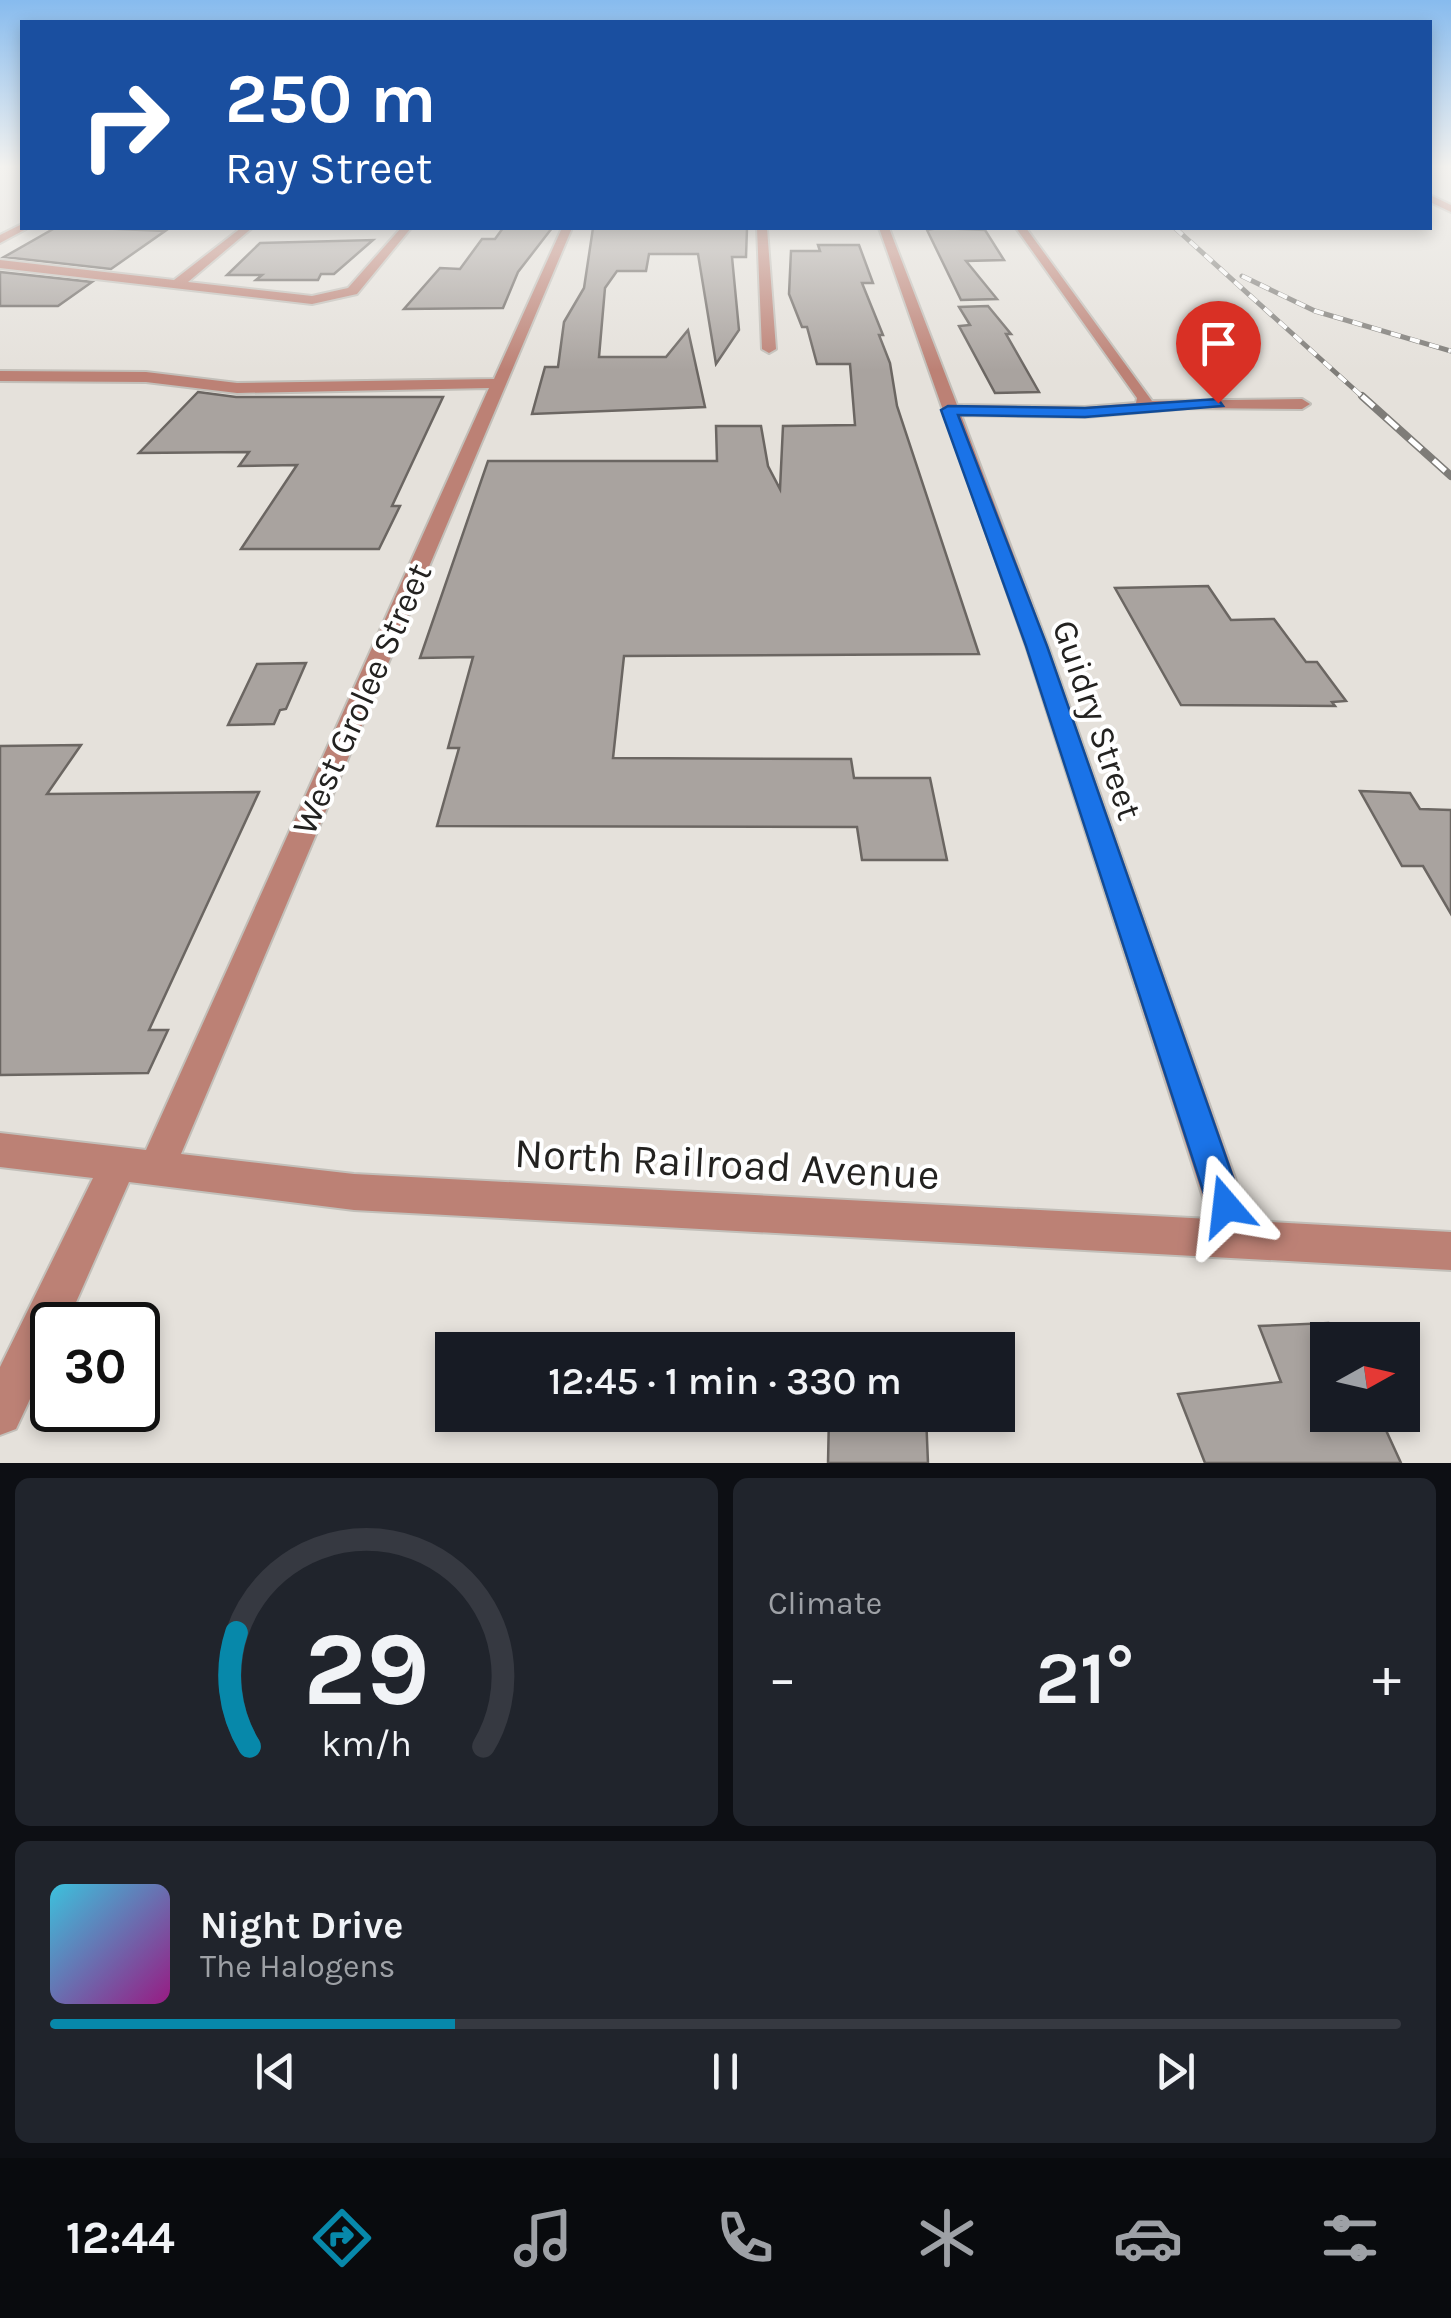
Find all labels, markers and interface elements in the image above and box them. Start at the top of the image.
text: 250 m [225,58,437,140]
icon: right [60,60,190,190]
text: Ray Street [225,142,433,194]
pin [1176,301,1261,404]
icon: arrive [1191,316,1246,371]
street label: West Grolee Street [284,557,440,841]
street label: Guidry Street [1044,615,1150,825]
street label: North Railroad Avenue [513,1128,941,1200]
position arrow [1174,1154,1278,1258]
speed limit sign: 30 [30,1302,160,1432]
north arrow [1310,1322,1420,1432]
map controls [1310,1322,1420,1432]
text: 12:45 · 1 min · 330 m [548,1359,902,1404]
text: Climate [768,1585,882,1622]
text: 29 [303,1609,430,1730]
text: 21° [1035,1634,1134,1722]
text: − [768,1646,797,1710]
text: + [1372,1646,1401,1710]
text: km/h [321,1723,412,1765]
text: Night Drive [200,1903,403,1948]
text: The Halogens [200,1948,395,1985]
icon: previous [248,2044,303,2099]
icon: pause [698,2044,753,2099]
icon: next [1148,2044,1203,2099]
icon: directions [307,2203,377,2273]
icon: music [508,2203,578,2273]
icon: phone [710,2203,780,2273]
icon: climate [912,2203,982,2273]
icon: car [1113,2203,1183,2273]
icon: filters [1315,2203,1385,2273]
text: 12:44 [66,2212,175,2264]

